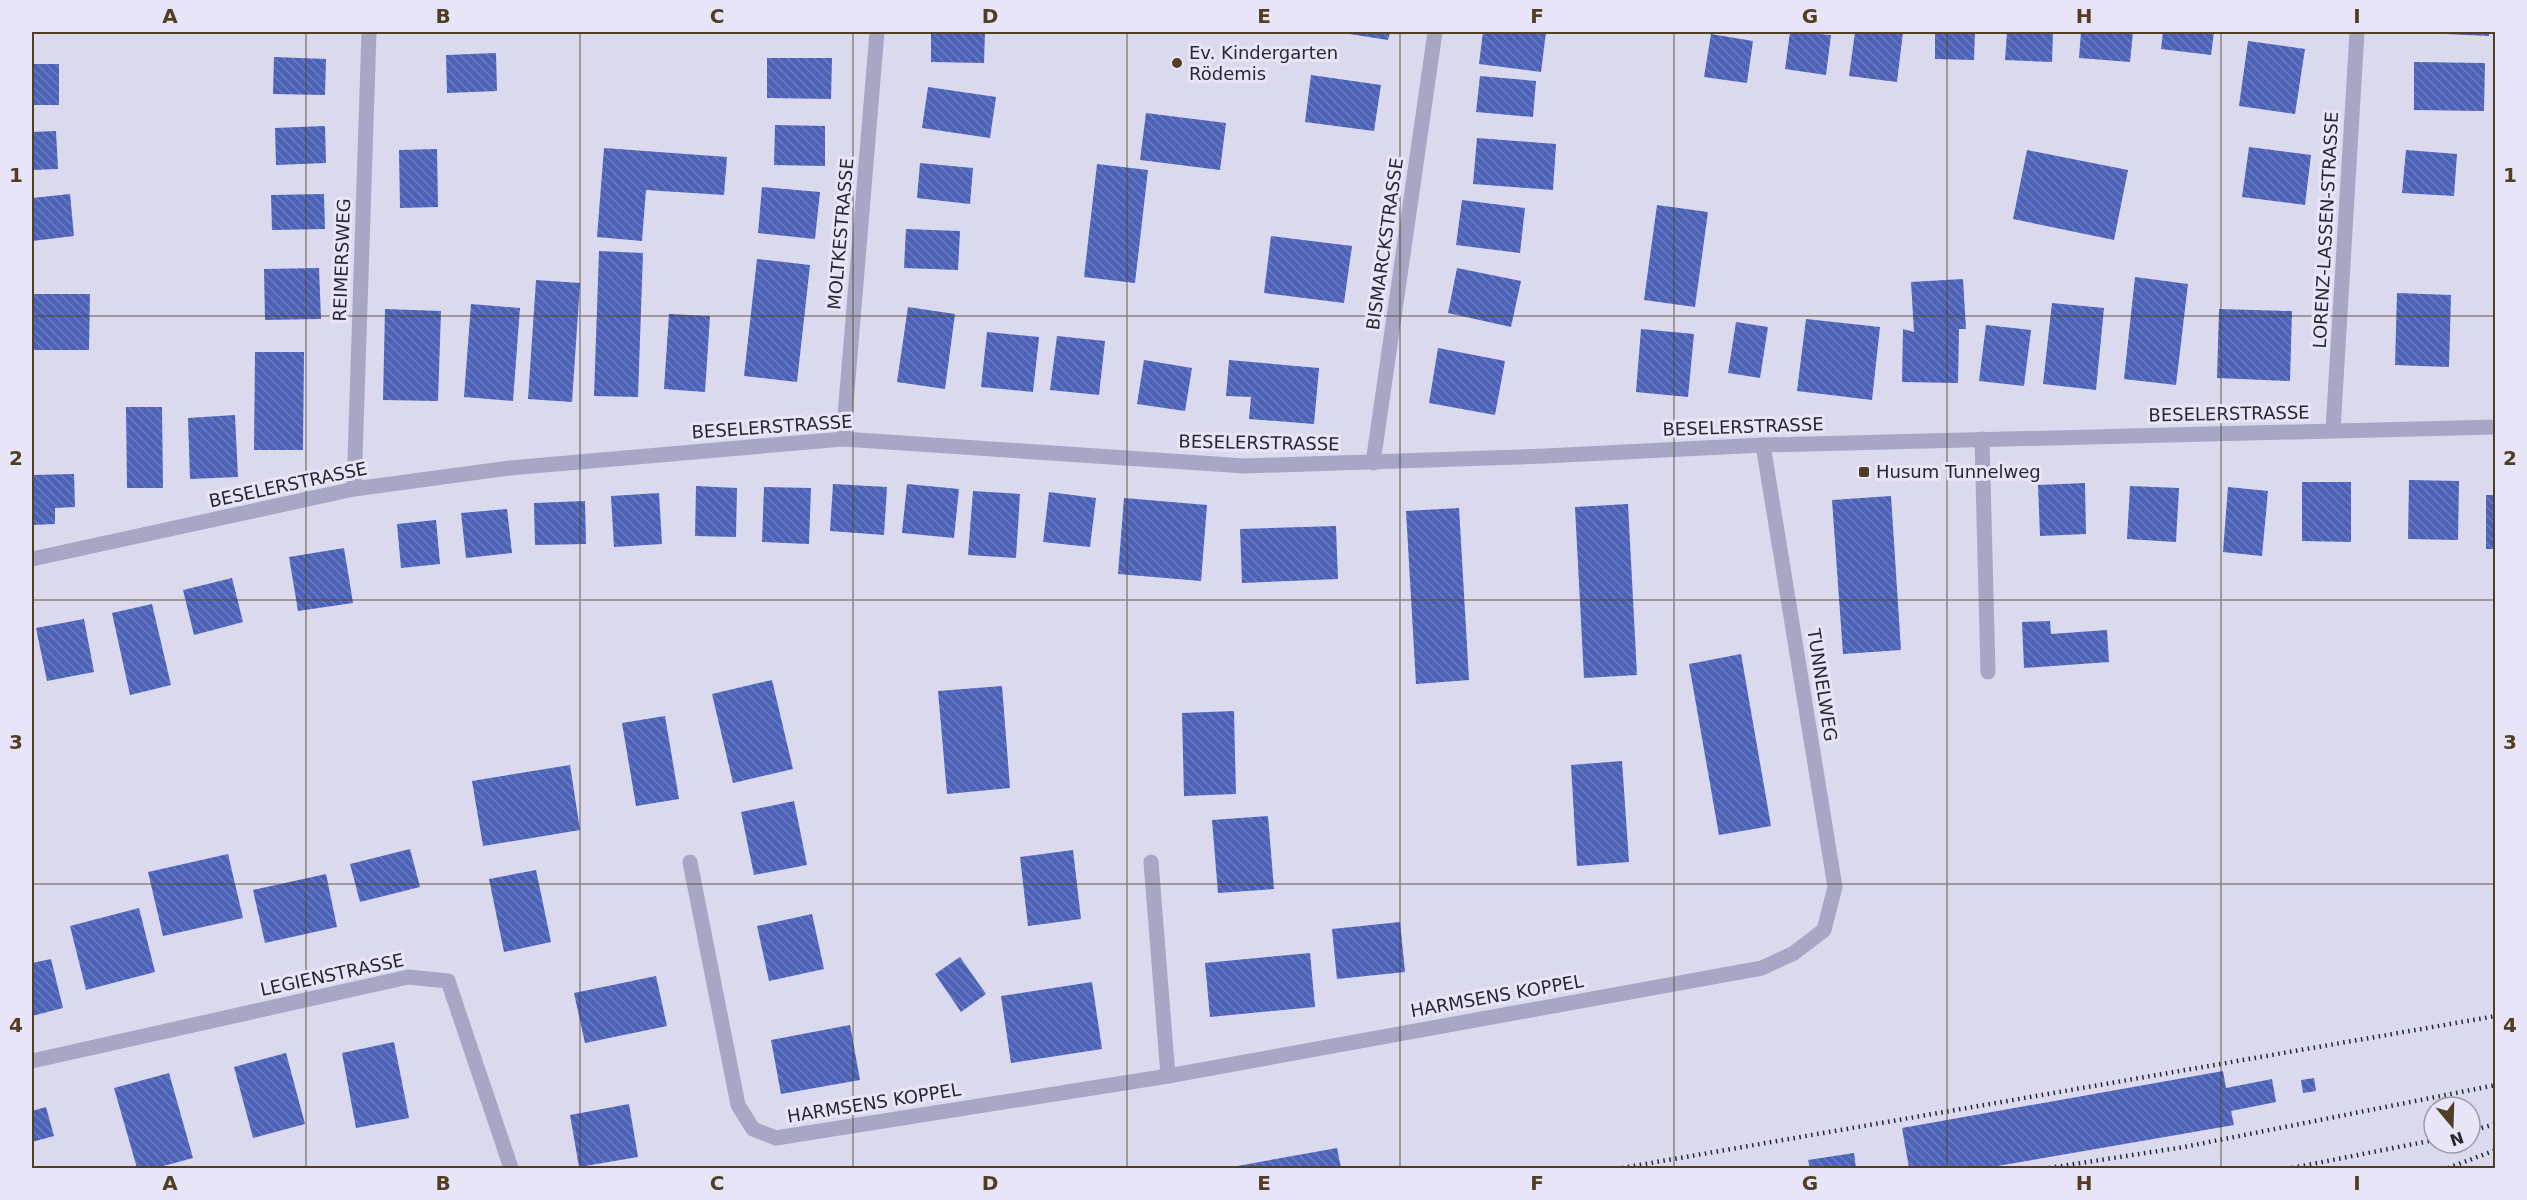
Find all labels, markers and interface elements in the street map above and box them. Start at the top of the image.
text: A [162,4,178,28]
text: B [435,4,451,28]
text: C [710,4,724,28]
text: D [982,4,998,28]
text: E [1257,4,1271,28]
text: F [1530,4,1544,28]
text: G [1802,4,1818,28]
text: H [2076,4,2092,28]
text: I [2353,4,2361,28]
place label: Ev. Kindergarten Rödemis [1189,42,1338,84]
marker: Ev. Kindergarten Rödemis [1170,56,1184,70]
street label: LORENZ-LASSEN-STRASSE [2309,111,2342,349]
street label: BISMARCKSTRASSE [1362,156,1407,331]
street label: MOLTKESTRASSE [823,157,858,311]
text: 1 [9,163,23,187]
text: 1 [2503,163,2517,187]
street label: REIMERSWEG [329,198,354,322]
street label: BESELERSTRASSE [2148,402,2310,425]
street label: BESELERSTRASSE [691,410,853,443]
street label: BESELERSTRASSE [1662,413,1824,440]
street label: BESELERSTRASSE [1178,431,1340,454]
text: 2 [9,446,23,470]
text: 2 [2503,446,2517,470]
street label: BESELERSTRASSE [207,457,369,512]
place label: Husum Tunnelweg [1876,461,2041,482]
marker: Husum Tunnelweg [1857,465,1871,479]
street label: TUNNELWEG [1803,626,1842,743]
text: 3 [9,730,23,754]
text: 3 [2503,730,2517,754]
street label: LEGIENSTRASSE [258,949,406,1000]
street label: HARMSENS KOPPEL [1409,970,1585,1021]
text: 4 [9,1013,23,1037]
text: 4 [2503,1013,2517,1037]
street label: HARMSENS KOPPEL [786,1078,962,1127]
north arrow [2422,1095,2482,1155]
text: N [2447,1128,2466,1150]
text: A [162,1171,178,1195]
text: B [435,1171,451,1195]
text: C [710,1171,724,1195]
text: D [982,1171,998,1195]
text: E [1257,1171,1271,1195]
text: F [1530,1171,1544,1195]
text: G [1802,1171,1818,1195]
text: H [2076,1171,2092,1195]
text: I [2353,1171,2361,1195]

